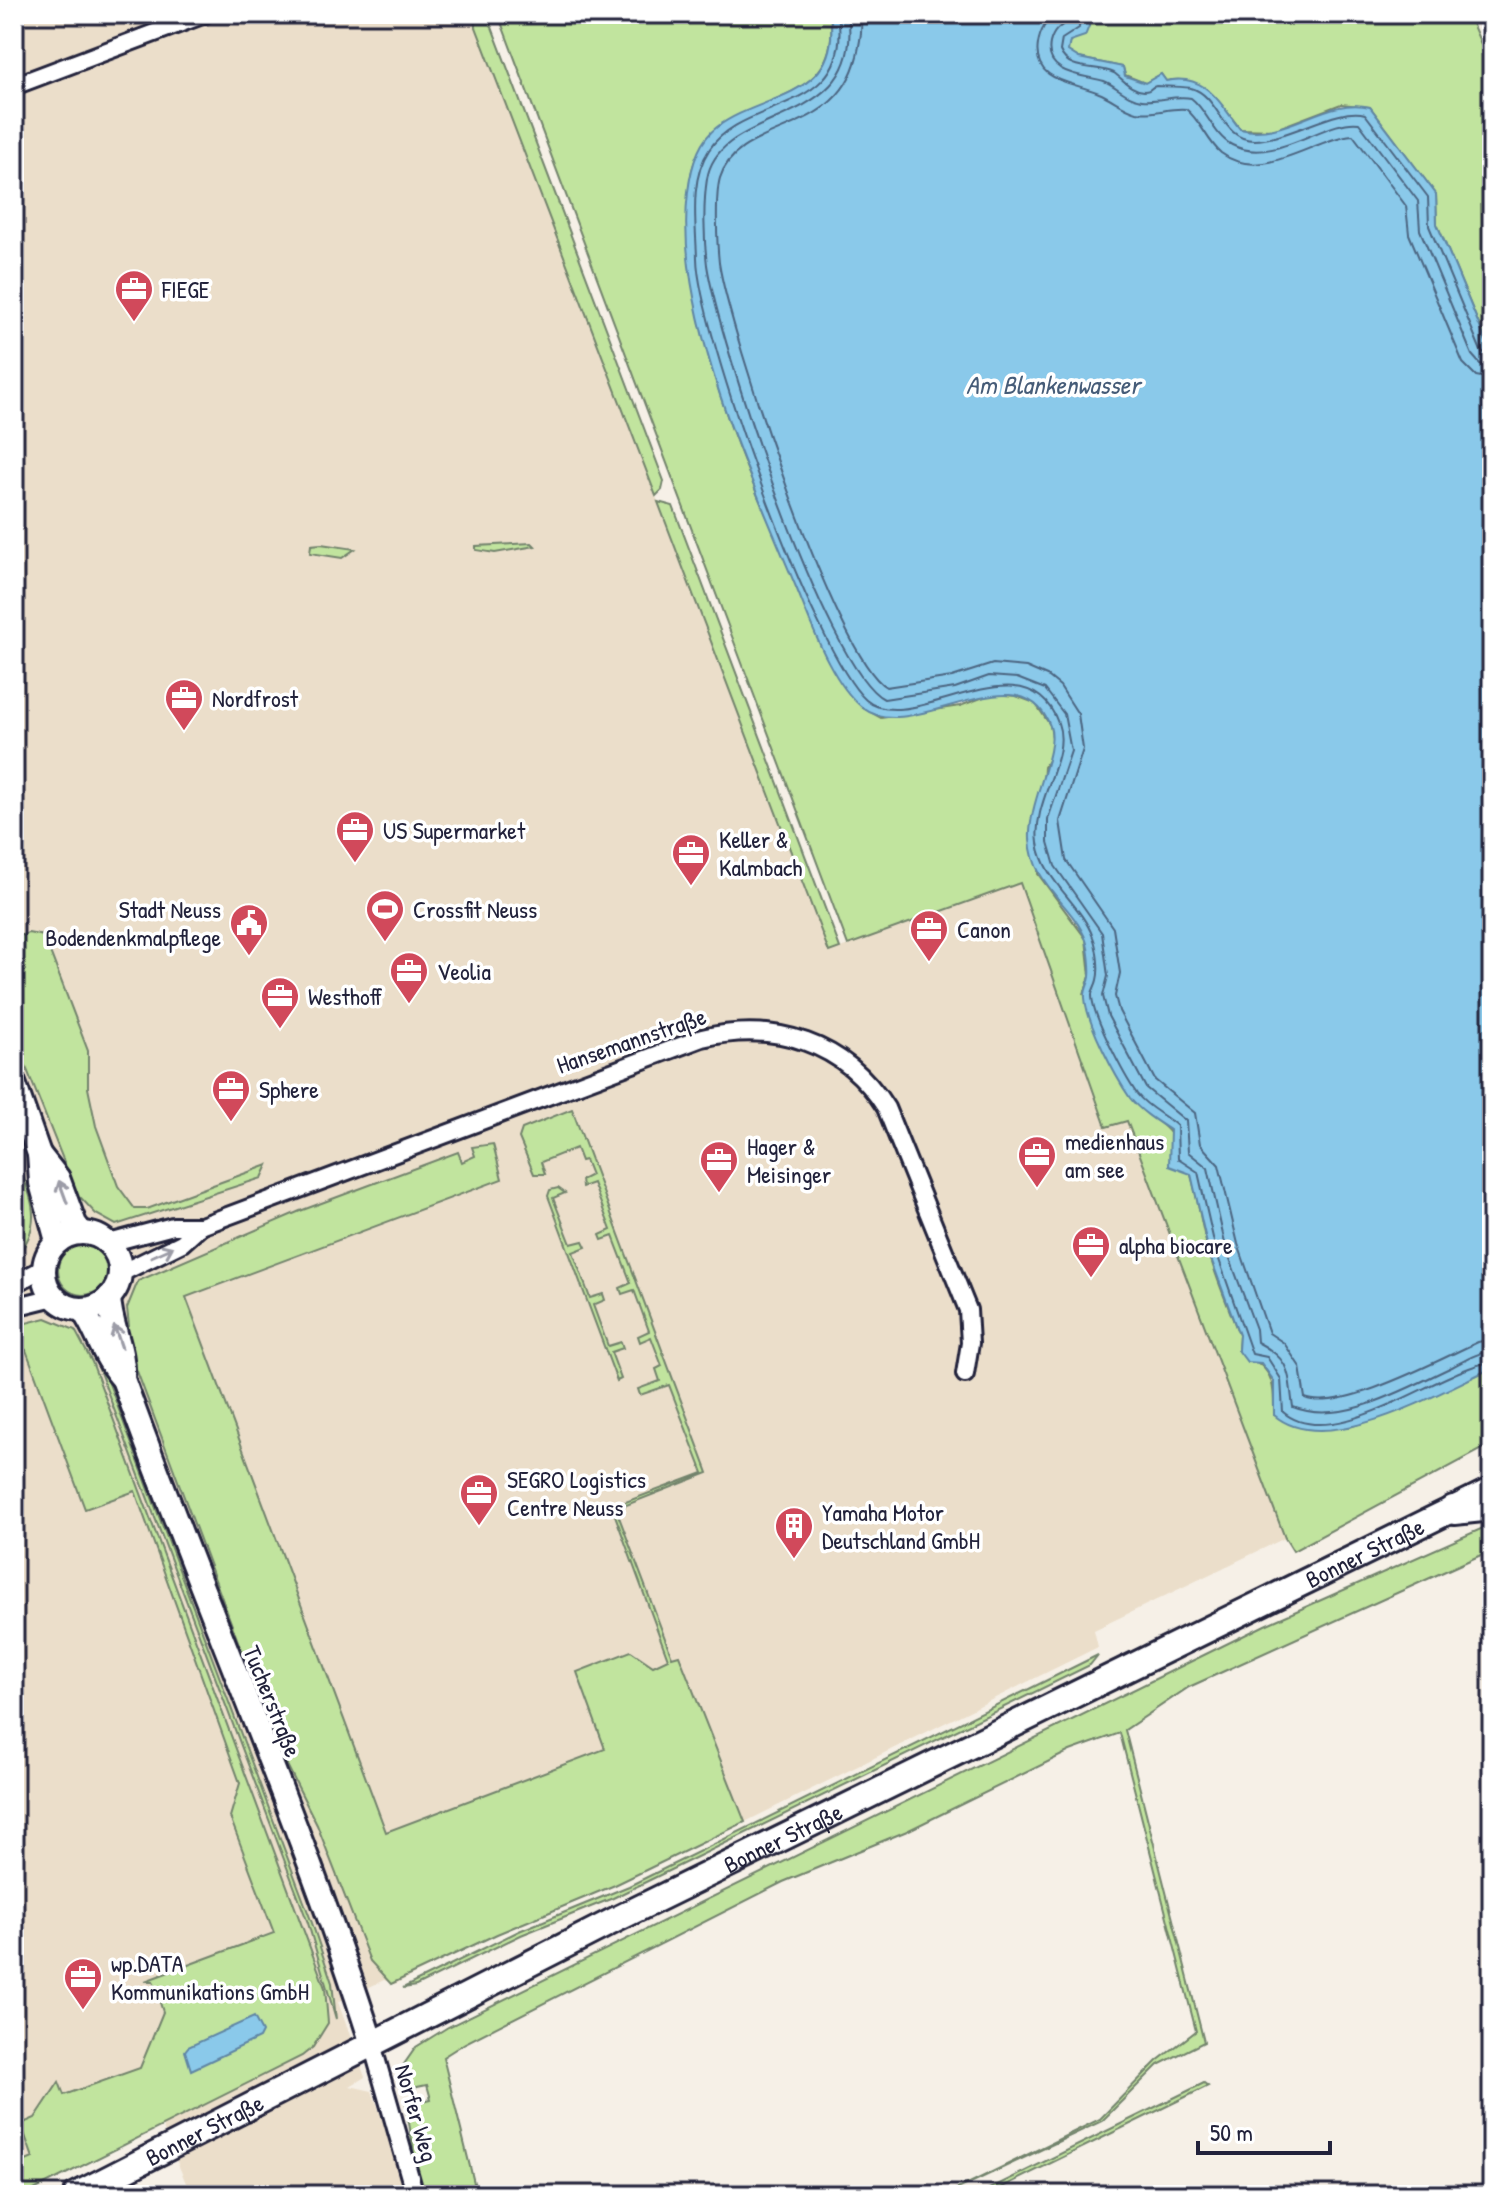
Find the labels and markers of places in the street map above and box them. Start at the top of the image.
office icon: FIEGE [113,268,155,323]
place label: FIEGE [161,273,210,305]
office icon: Nordfrost [163,677,205,732]
place label: Nordfrost [212,682,299,714]
office icon: US Supermarket [334,809,376,864]
place label: US Supermarket [383,814,526,846]
place label: Keller & Kalmbach [719,823,802,883]
office icon: Keller & Kalmbach [670,832,712,887]
sports icon: Crossfit Neuss [364,888,406,943]
place label: Stadt Neuss Bodendenkmalpflege [45,893,221,953]
place label: Crossfit Neuss [413,893,537,925]
public building icon: Stadt Neuss Bodendenkmalpflege [228,902,270,957]
office icon: Canon [908,908,950,963]
place label: Canon [957,913,1011,945]
office icon: Veolia [388,950,430,1005]
place label: Veolia [437,955,491,987]
office icon: Westhoff [259,975,301,1030]
place label: Westhoff [308,980,383,1012]
office icon: Sphere [210,1068,252,1123]
place label: Sphere [259,1073,319,1105]
place label: medienhaus am see [1065,1125,1164,1185]
place label: Hager & Meisinger [747,1130,831,1190]
office icon: medienhaus am see [1016,1134,1058,1189]
office icon: Hager & Meisinger [698,1139,740,1194]
office icon: alpha biocare [1070,1224,1112,1279]
place label: alpha biocare [1119,1229,1233,1261]
place label: SEGRO Logistics Centre Neuss [507,1463,646,1523]
office icon: SEGRO Logistics Centre Neuss [458,1472,500,1527]
place label: Yamaha Motor Deutschland GmbH [822,1496,980,1556]
building icon: Yamaha Motor Deutschland GmbH [773,1505,815,1560]
place label: wp.DATA Kommunikations GmbH [111,1947,309,2007]
office icon: wp.DATA Kommunikations GmbH [62,1956,104,2011]

